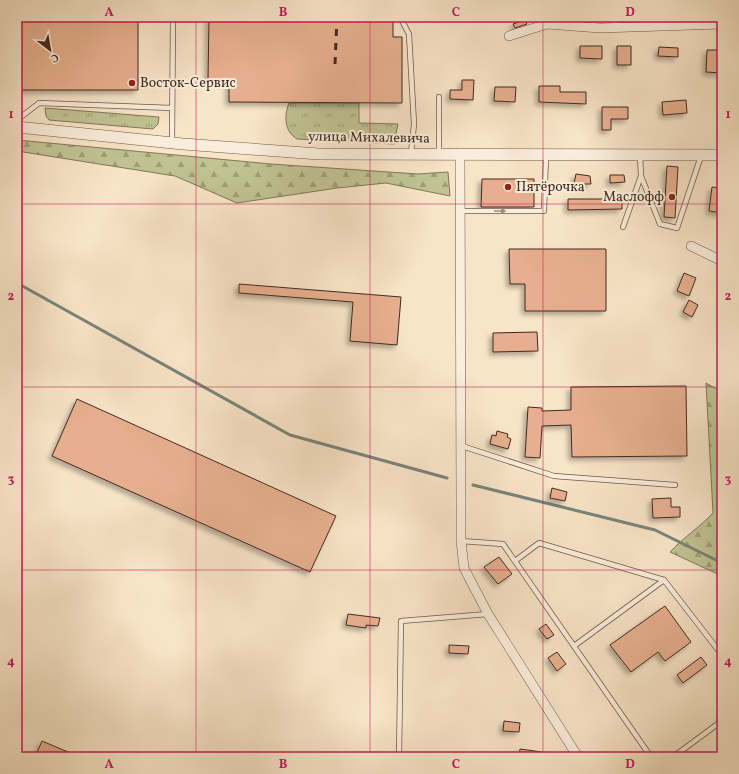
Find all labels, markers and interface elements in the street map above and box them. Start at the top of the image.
text: A [104,4,114,22]
text: B [279,4,288,22]
text: C [452,4,460,22]
text: D [625,4,635,22]
north arrow [30,30,70,70]
text: С [47,49,61,66]
place label: Восток-Сервис [140,74,236,93]
marker: Восток-Сервис [127,78,137,88]
text: 1 [8,106,14,124]
text: 1 [725,106,731,124]
street label: улица Михалевича [308,127,430,149]
place label: Пятёрочка [516,178,585,197]
marker: Пятёрочка [503,182,513,192]
place label: Маслофф [603,188,664,207]
marker: Маслофф [667,192,677,202]
one-way arrow [494,208,507,214]
text: 2 [8,288,15,306]
text: 2 [725,288,732,306]
text: 3 [8,471,15,489]
text: 3 [725,471,732,489]
text: 4 [7,653,15,671]
text: 4 [724,653,732,671]
text: A [104,756,114,774]
text: B [279,756,288,774]
text: C [452,756,460,774]
text: D [625,756,635,774]

